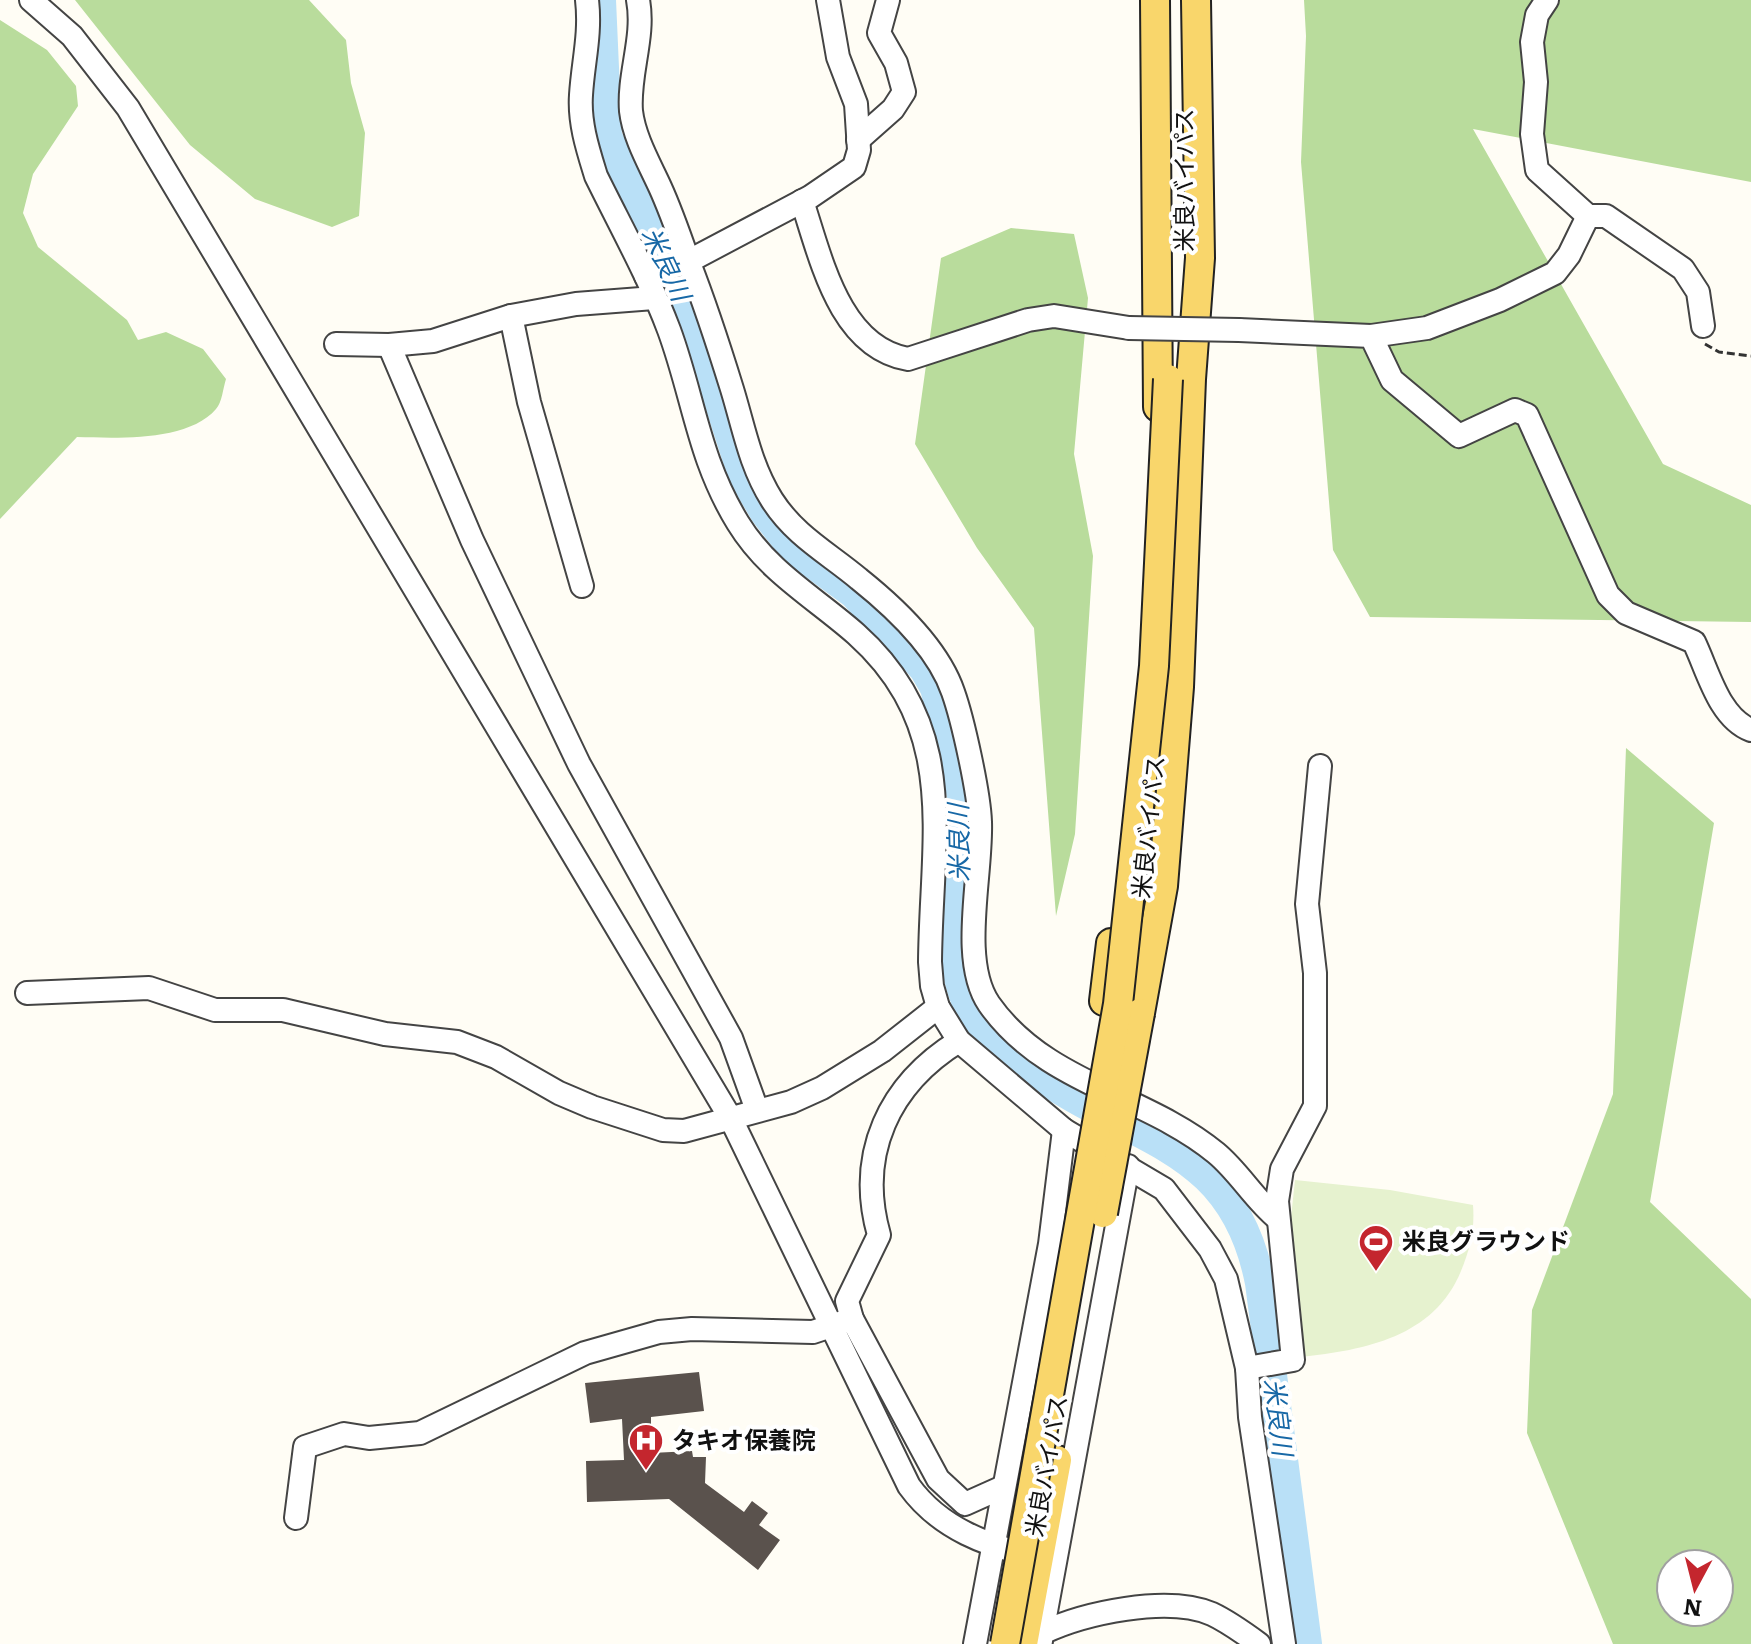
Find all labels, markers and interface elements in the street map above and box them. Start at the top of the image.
street label: 米良バイパス [1165,108,1200,252]
water label: 米良川 [634,219,704,309]
street label: 米良バイパス [1122,754,1171,900]
water label: 米良川 [936,801,977,882]
place label: 米良グラウンド [1402,1222,1570,1257]
sports icon: 米良グラウンド [1357,1223,1395,1273]
water label: 米良川 [1256,1376,1305,1461]
street label: 米良バイパス [1015,1392,1074,1539]
place label: タキオ保養院 [672,1421,816,1456]
hospital icon: タキオ保養院 [627,1422,665,1472]
north arrow [1655,1548,1735,1628]
text: N [1681,1592,1704,1627]

